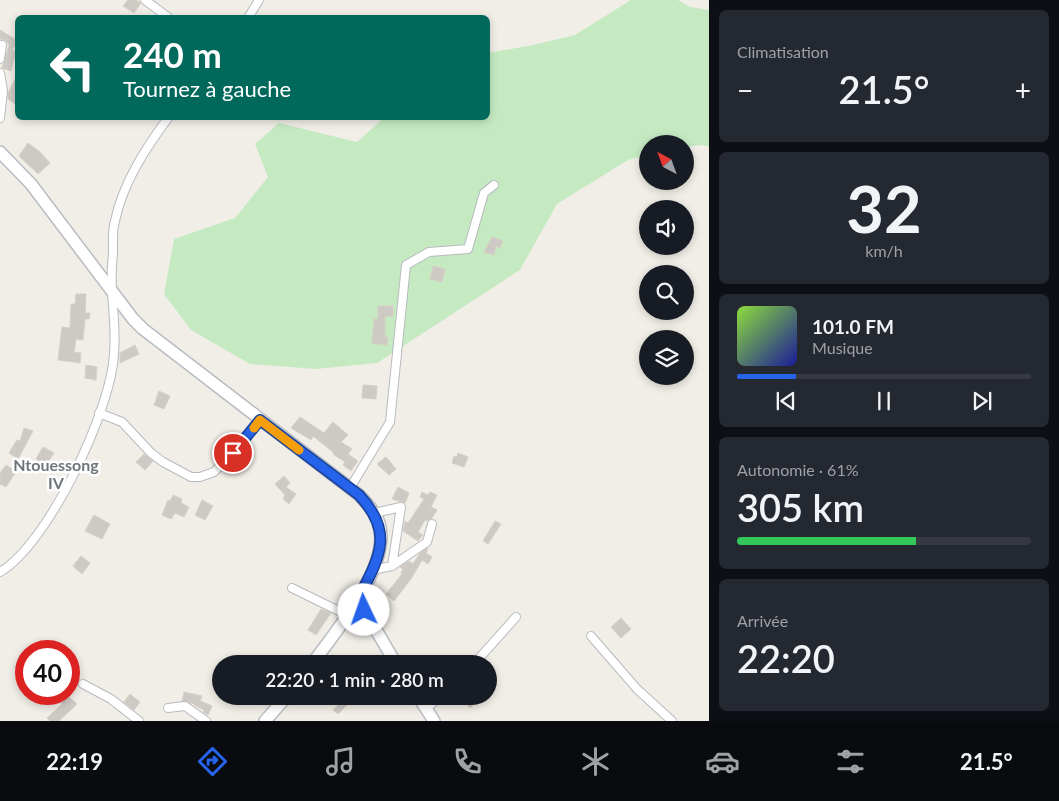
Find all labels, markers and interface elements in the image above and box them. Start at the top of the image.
text: 240 m [123,33,222,75]
icon: left [40,35,105,100]
text: Climatisation [737,42,829,61]
text: 21.5° [839,66,929,112]
text: − [737,73,753,107]
text: + [1015,73,1031,107]
text: Tournez à gauche [123,75,291,102]
north arrow [639,135,694,190]
map controls [639,135,694,385]
text: 32 [846,169,922,247]
button: sound [639,200,694,255]
text: km/h [865,241,903,260]
button: search [639,265,694,320]
text: 101.0 FM [812,315,894,338]
button: layers [639,330,694,385]
text: Musique [812,338,873,357]
icon: previous [772,387,800,415]
icon: pause [870,387,898,415]
icon: next [968,387,996,415]
pin [212,432,254,474]
icon: arrive [219,439,247,467]
district label: Ntouessong IV [13,455,99,492]
text: Autonomie · 61% [737,460,859,479]
text: 305 km [737,484,864,530]
position arrow [337,583,389,635]
text: Arrivée [737,611,788,630]
text: 22:20 [737,635,835,681]
speed limit sign: 40 [15,640,80,705]
text: 22:20 · 1 min · 280 m [265,668,444,691]
icon: directions [195,744,230,779]
icon: music [323,744,358,779]
icon: phone [450,744,485,779]
icon: climate [578,744,613,779]
icon: car [705,744,740,779]
icon: filters [833,744,868,779]
text: 22:19 [46,748,103,775]
text: 21.5° [960,748,1013,775]

